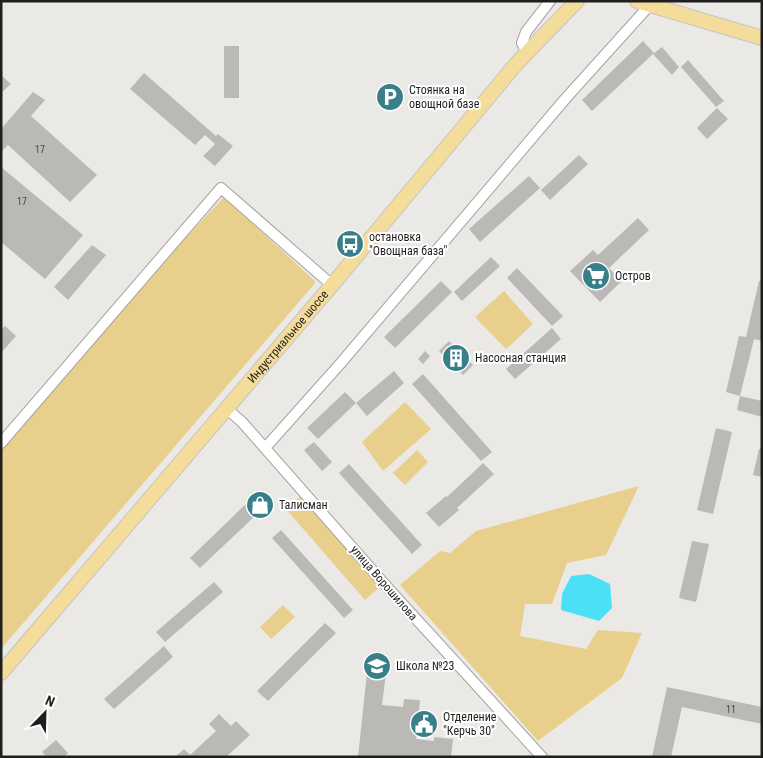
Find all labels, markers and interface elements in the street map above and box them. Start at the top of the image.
parking icon: Стоянка на овощной базе [375,82,405,112]
place label: Стоянка на овощной базе [409,83,480,111]
house number: 17 [35,144,45,155]
house number: 17 [17,196,27,207]
bus stop icon: остановка "Овощная база" [335,229,365,259]
place label: остановка "Овощная база" [369,230,447,258]
supermarket icon: Остров [581,261,611,291]
place label: Остров [615,269,651,283]
street label: Индустриальное шоссе [245,287,331,386]
building icon: Насосная станция [441,343,471,373]
place label: Насосная станция [475,351,566,365]
shop icon: Талисман [245,490,275,520]
place label: Талисман [279,498,328,512]
street label: улица Ворошилова [348,543,421,624]
school or university icon: Школа №23 [362,651,392,681]
place label: Школа №23 [396,659,455,673]
north arrow [20,688,70,738]
text: N [43,692,57,710]
house number: 11 [726,704,736,715]
public building icon: Отделение "Керчь 30" [409,709,439,739]
place label: Отделение "Керчь 30" [443,710,497,738]

